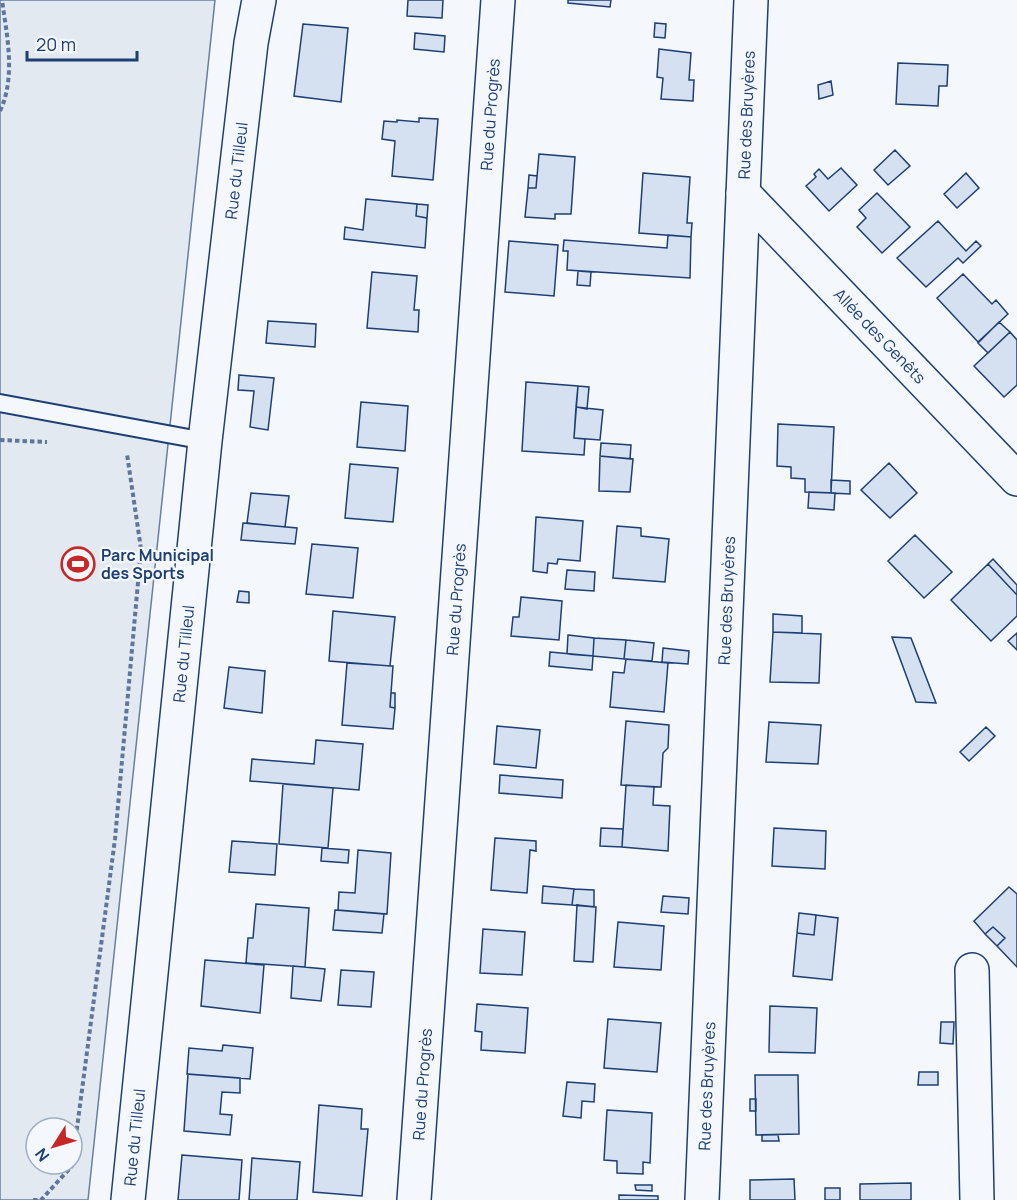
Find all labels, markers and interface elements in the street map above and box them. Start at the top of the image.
scale bar [27,24,136,62]
text: 20 m [36,32,76,56]
street label: Rue des Bruyères [733,50,760,180]
street label: Rue du Progrès [475,58,505,171]
street label: Rue du Tilleul [220,121,253,221]
street label: Allée des Genêts [829,284,931,388]
street label: Rue des Bruyères [713,536,740,665]
street label: Rue du Progrès [441,543,471,656]
place label: Parc Municipal des Sports [101,544,214,584]
sports icon: Parc Municipal des Sports [60,546,96,582]
street label: Rue du Tilleul [168,604,199,704]
street label: Rue des Bruyères [693,1021,720,1151]
street label: Rue du Progrès [407,1028,437,1141]
street label: Rue du Tilleul [118,1088,150,1187]
north arrow [24,1116,84,1176]
text: N [30,1144,54,1166]

